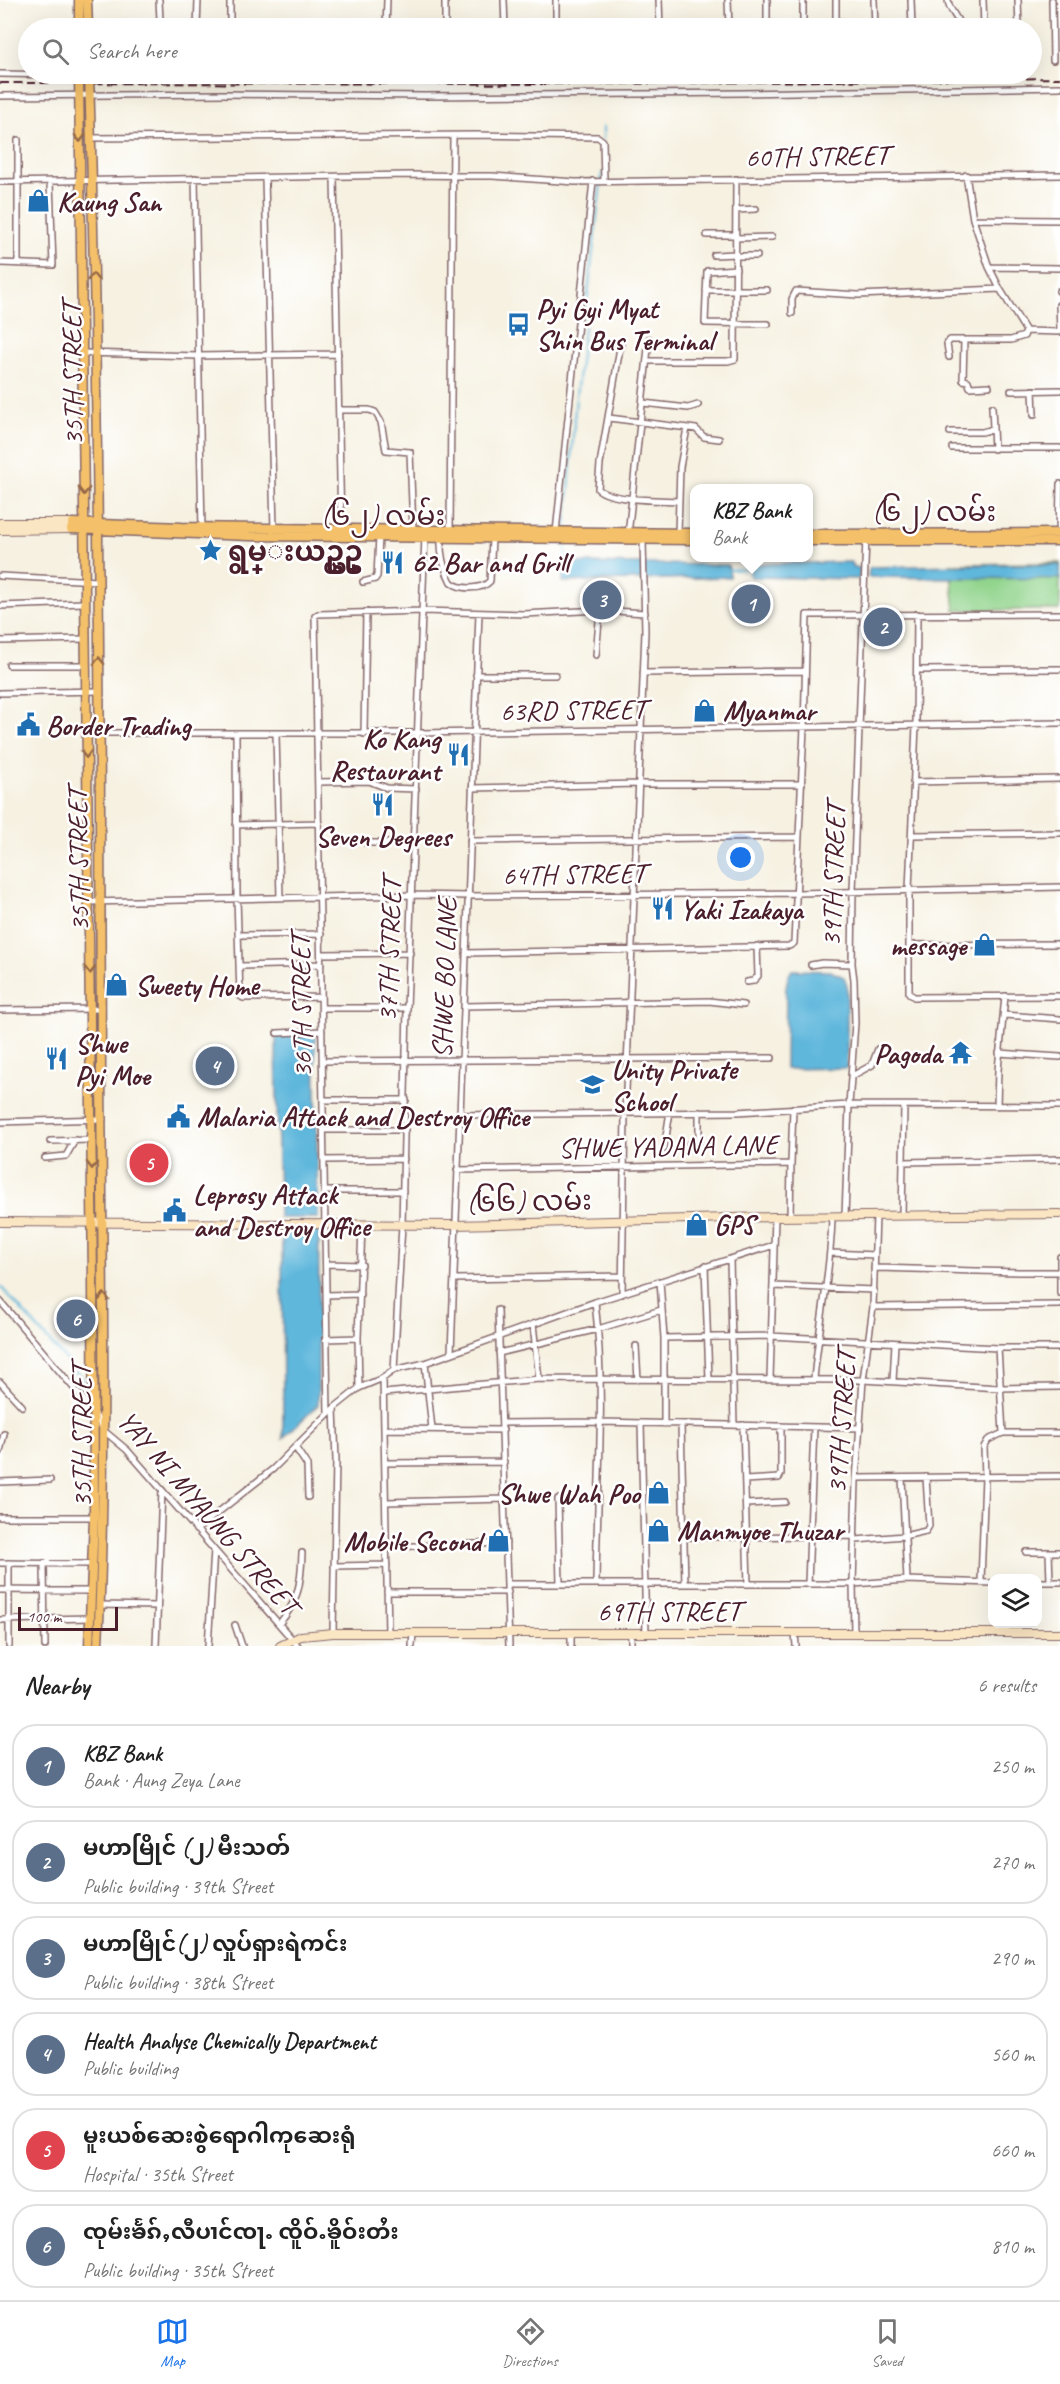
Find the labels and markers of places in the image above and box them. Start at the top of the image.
place label: Kaung San [57,184,163,219]
shop icon: Kaung San [26,188,52,214]
place label: Pyi Gyi Myat Shin Bus Terminal [536,291,719,358]
bus stop icon: Pyi Gyi Myat Shin Bus Terminal [505,311,531,337]
place label: ရွမ္းယဥ္ယဥ္ [228,534,363,574]
place icon: ရွမ္းယဥ္ယဥ္ [197,538,223,564]
place label: 62 Bar and Grill [411,545,574,580]
restaurant icon: 62 Bar and Grill [380,549,406,575]
pin: 3 [582,578,622,622]
pin: 1 [732,582,771,626]
pin: 2 [864,604,902,650]
place label: Myanmar [723,693,818,728]
shop icon: Myanmar [692,697,718,723]
place label: Border Trading [46,708,192,743]
public building icon: Border Trading [15,712,41,738]
place label: Ko Kang Restaurant [330,721,444,788]
restaurant icon: Ko Kang Restaurant [445,741,471,767]
restaurant icon: Seven Degrees [370,791,396,817]
place label: Seven Degrees [315,819,454,854]
place label: Yaki Izakaya [680,892,805,927]
restaurant icon: Yaki Izakaya [649,896,675,922]
place label: message [890,928,969,963]
shop icon: message [971,932,997,958]
place label: Sweety Home [135,968,261,1003]
shop icon: Sweety Home [104,972,130,998]
place label: Shwe Pyi Moe [75,1026,152,1093]
place label: Pagoda [874,1036,944,1071]
temple icon: Pagoda [947,1040,973,1066]
pin: 4 [196,1044,234,1088]
restaurant icon: Shwe Pyi Moe [44,1046,70,1072]
place label: Unity Private School [611,1052,739,1119]
school or university icon: Unity Private School [580,1072,606,1098]
place label: Malaria Attack and Destroy Office [197,1099,532,1134]
public building icon: Malaria Attack and Destroy Office [166,1103,192,1129]
pin: 5 [130,1140,168,1186]
place label: Leprosy Attack and Destroy Office [193,1177,372,1244]
public building icon: Leprosy Attack and Destroy Office [162,1197,188,1223]
place label: GPS [714,1207,759,1242]
shop icon: GPS [683,1211,709,1237]
pin: 6 [56,1296,96,1342]
place label: Shwe Wah Poo [498,1476,642,1511]
shop icon: Shwe Wah Poo [645,1480,671,1506]
place label: Manmyoe Thuzar [677,1513,846,1548]
shop icon: Manmyoe Thuzar [646,1517,672,1543]
place label: Mobile Second [344,1524,486,1559]
shop icon: Mobile Second [486,1528,512,1554]

